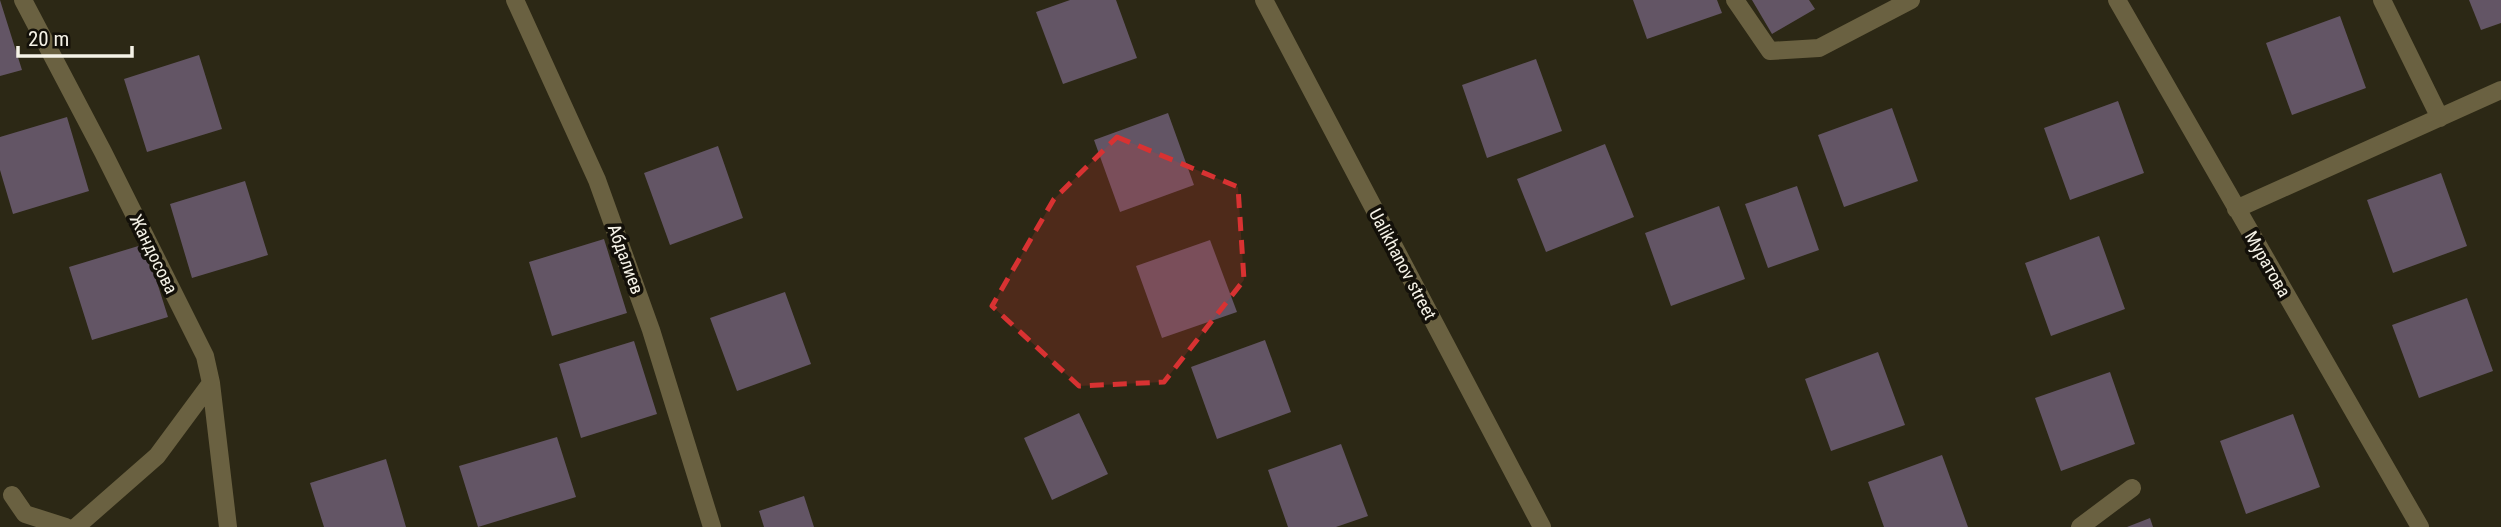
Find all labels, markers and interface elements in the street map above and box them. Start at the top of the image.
scale bar [18,14,131,58]
text: 20 m [28,27,69,51]
street label: Ualikhanov street [1365,205,1441,323]
street label: Жандосова [126,211,182,297]
street label: Абдалиев [604,221,648,297]
street label: Муратова [2241,227,2295,301]

